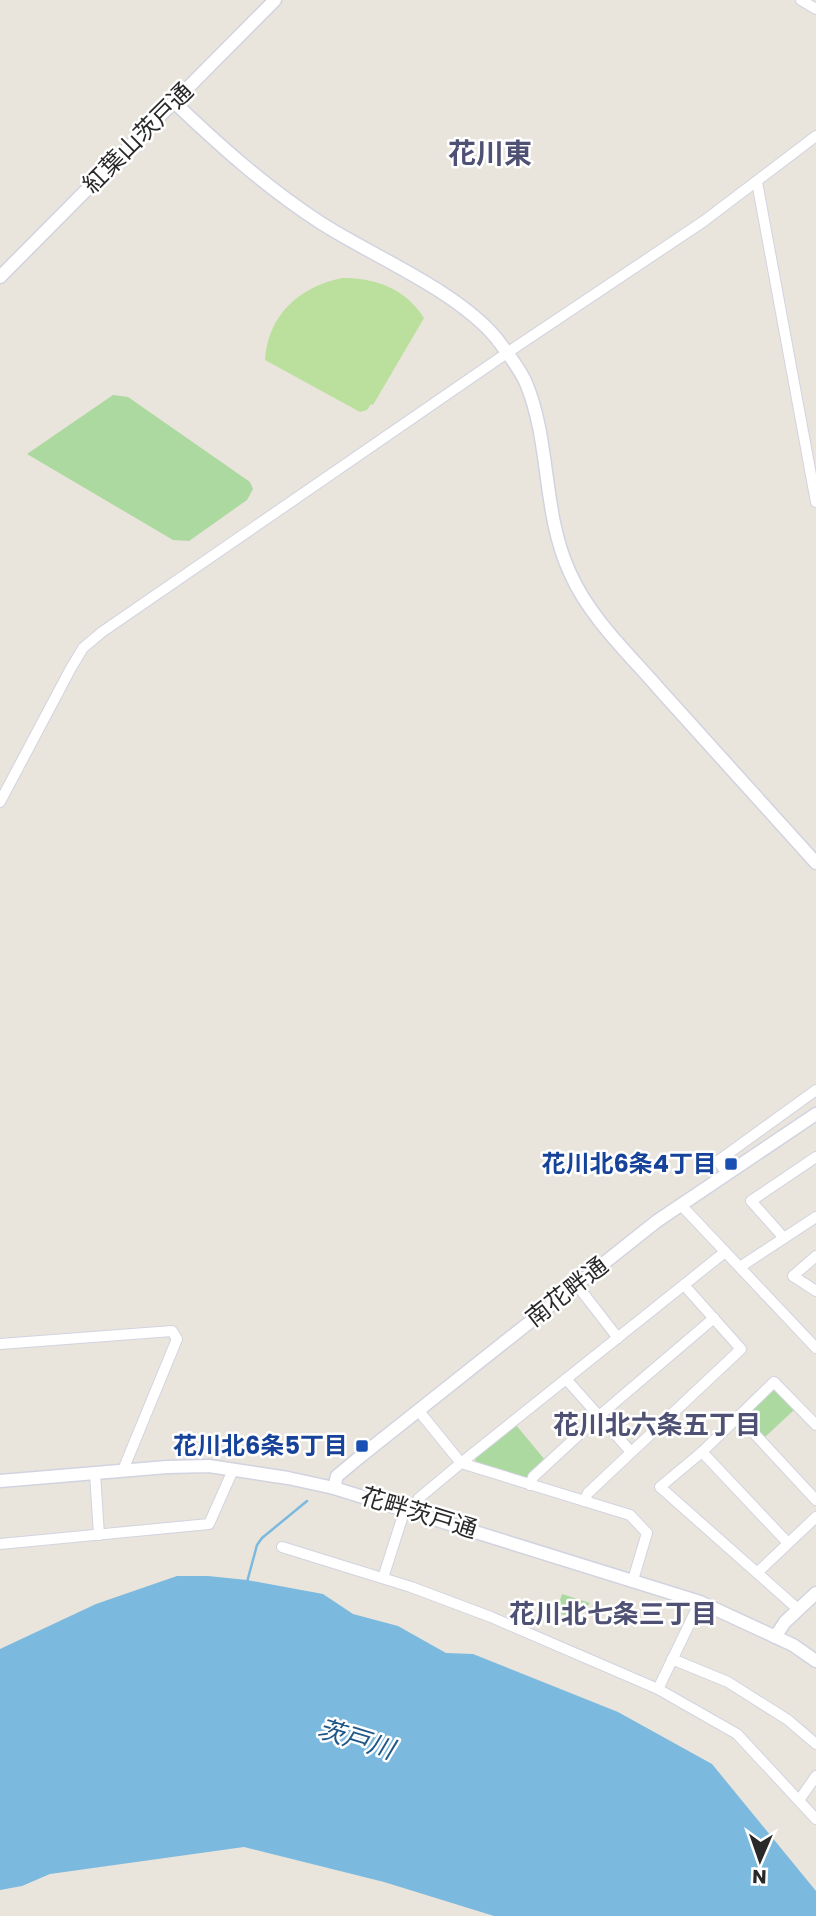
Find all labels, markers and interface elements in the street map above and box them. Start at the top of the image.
street label: 紅葉山茨戸通 [75,75,200,200]
district label: 花川東 [448,134,532,173]
place label: 花川北6条4丁目 [541,1147,717,1180]
marker: 花川北6条4丁目 [723,1156,739,1172]
street label: 南花畔通 [519,1249,615,1334]
district label: 花川北六条五丁目 [553,1407,761,1443]
place label: 花川北6条5丁目 [173,1429,348,1462]
marker: 花川北6条5丁目 [354,1438,370,1454]
street label: 花畔茨戸通 [357,1479,481,1546]
district label: 花川北七条三丁目 [509,1596,717,1632]
water label: 茨戸川 [313,1710,401,1768]
north arrow [725,1825,795,1895]
text: N [752,1863,767,1890]

